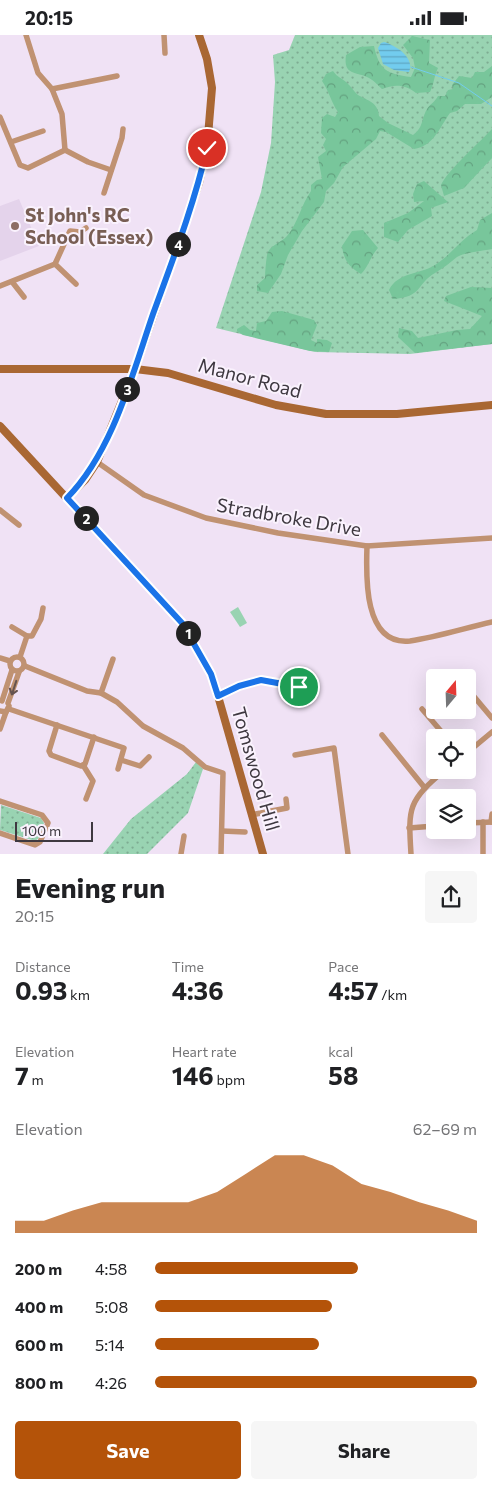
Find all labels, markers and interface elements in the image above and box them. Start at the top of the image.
text: 20:15 [25,6,73,29]
pin [186,127,228,169]
icon: check [193,134,221,162]
place label: St John's RC School (Essex) [25,203,153,248]
marker: St John's RC School (Essex) [9,220,21,232]
pin: 4 [166,231,190,257]
text: 4 [174,236,183,253]
street label: Manor Road [196,353,304,402]
pin: 3 [114,377,140,401]
text: 3 [123,381,132,398]
street label: Stradbroke Drive [215,492,363,541]
pin: 2 [74,505,98,531]
text: 2 [83,510,90,527]
pin: 1 [176,621,200,645]
text: 1 [185,625,192,642]
pin [278,666,320,708]
north arrow [426,669,476,719]
map controls [426,669,476,839]
icon: arrive [285,673,313,701]
one-way arrow [8,679,18,695]
street label: Tomswood Hill [228,704,285,834]
button: locate [426,729,476,779]
button: layers [426,789,476,839]
scale bar [15,819,92,842]
text: 100 m [22,822,61,839]
text: Evening run [15,870,165,904]
button: share [425,871,477,923]
text: 20:15 [15,906,54,925]
text: Distance [15,958,71,975]
text: Time [172,958,204,975]
text: Pace [328,958,359,975]
text: 0.93 [15,975,67,1005]
text: 4:36 [172,975,224,1005]
text: 4:57 [328,975,379,1005]
text: km [67,986,90,1003]
text: /km [379,986,407,1003]
text: Elevation [15,1043,74,1060]
text: Heart rate [172,1043,237,1060]
text: kcal [328,1043,353,1060]
text: 7 [15,1060,29,1090]
text: 146 [172,1060,214,1090]
text: 58 [328,1060,358,1090]
text: m [29,1071,44,1088]
text: bpm [214,1071,245,1088]
text: Elevation [15,1119,83,1138]
text: 62–69 m [413,1119,477,1138]
text: 200 m [15,1259,62,1278]
text: 4:58 [95,1259,127,1278]
text: 400 m [15,1297,63,1316]
text: 5:08 [95,1297,128,1316]
text: 600 m [15,1335,63,1354]
text: 5:14 [95,1335,124,1354]
text: 800 m [15,1373,63,1392]
text: 4:26 [95,1373,127,1392]
button: Save [15,1421,241,1479]
button: Share [251,1421,477,1479]

